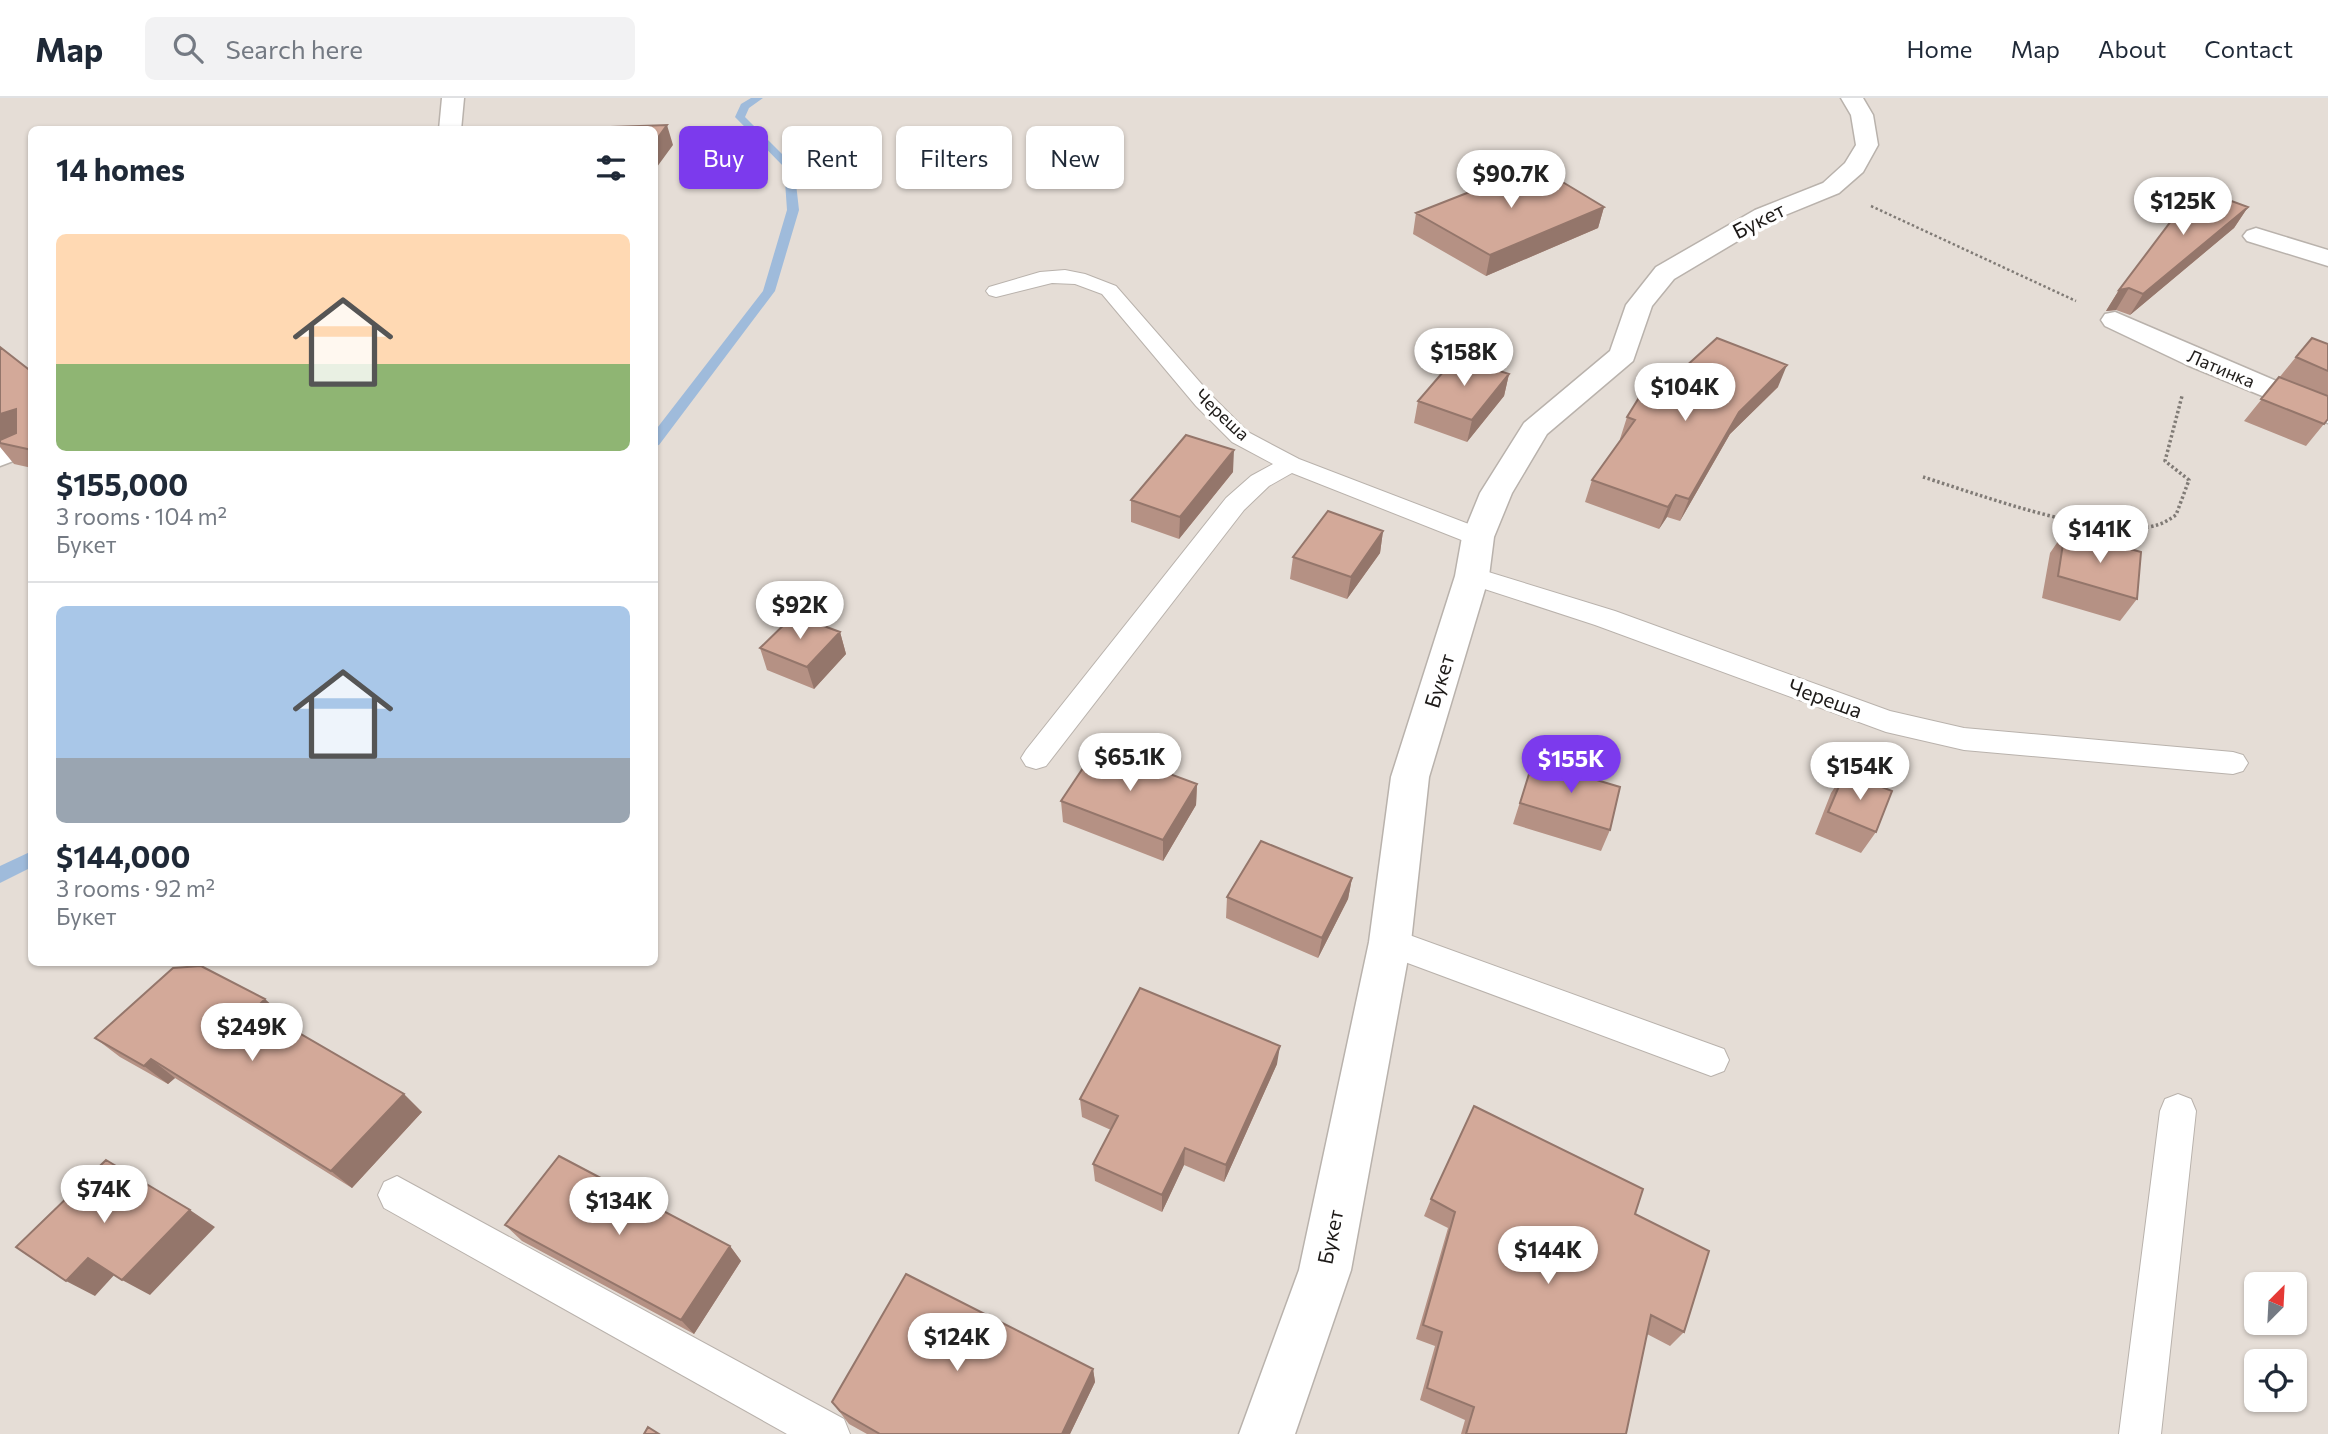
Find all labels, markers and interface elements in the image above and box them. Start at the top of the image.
search box [145,17,635,80]
text: Map [35,28,103,69]
icon: search [169,29,207,67]
text: Search here [225,33,363,64]
text: Home [1907,34,1973,63]
text: Map [2011,34,2060,63]
text: About [2098,34,2166,63]
text: Contact [2204,34,2293,63]
chip: Buy [679,126,768,189]
chip: Rent [782,126,882,189]
chip: Filters [896,126,1012,189]
chip: New [1026,126,1124,189]
icon: filters [592,149,630,187]
text: 14 homes [56,150,185,187]
pin: $90.7K [1454,150,1568,210]
text: $90.7K [1473,159,1549,187]
pin: $125K [2134,178,2232,237]
text: $125K [2150,186,2216,214]
street label: Букет [1728,196,1789,243]
icon: home [280,279,406,405]
pin: $158K [1415,328,1513,388]
text: $158K [1430,337,1498,365]
street label: Латинка [2184,344,2258,392]
pin: $104K [1636,364,1734,423]
text: $104K [1650,372,1720,400]
street label: Череша [1191,384,1254,445]
text: $155,000 [56,465,188,502]
text: 3 rooms · 104 m² [56,502,227,530]
pin: $141K [2051,505,2149,565]
text: $141K [2068,514,2132,542]
text: Букет [56,530,117,558]
pin: $92K [759,582,841,641]
text: $92K [772,590,828,618]
street label: Букет [1419,650,1459,711]
icon: home [280,651,406,777]
street label: Череша [1785,673,1866,722]
pin: $65.1K [1073,734,1187,793]
pin: $155K [1522,736,1620,795]
text: $65.1K [1094,742,1166,770]
pin: $154K [1811,742,1909,802]
text: $155K [1538,744,1604,772]
text: $154K [1826,751,1894,779]
text: $144,000 [56,837,190,874]
text: 3 rooms · 92 m² [56,874,215,902]
text: Букет [56,902,117,930]
pin: $249K [203,1004,301,1063]
text: $249K [217,1012,287,1040]
pin: $74K [63,1166,145,1225]
text: $74K [77,1174,131,1202]
pin: $134K [570,1178,668,1237]
text: $134K [585,1186,653,1214]
street label: Букет [1312,1207,1348,1266]
pin: $144K [1499,1226,1597,1286]
text: $144K [1514,1235,1582,1263]
north arrow [2244,1272,2306,1335]
map controls [2244,1272,2307,1412]
pin: $124K [908,1314,1006,1373]
text: $124K [924,1322,990,1350]
button: locate [2244,1349,2307,1412]

